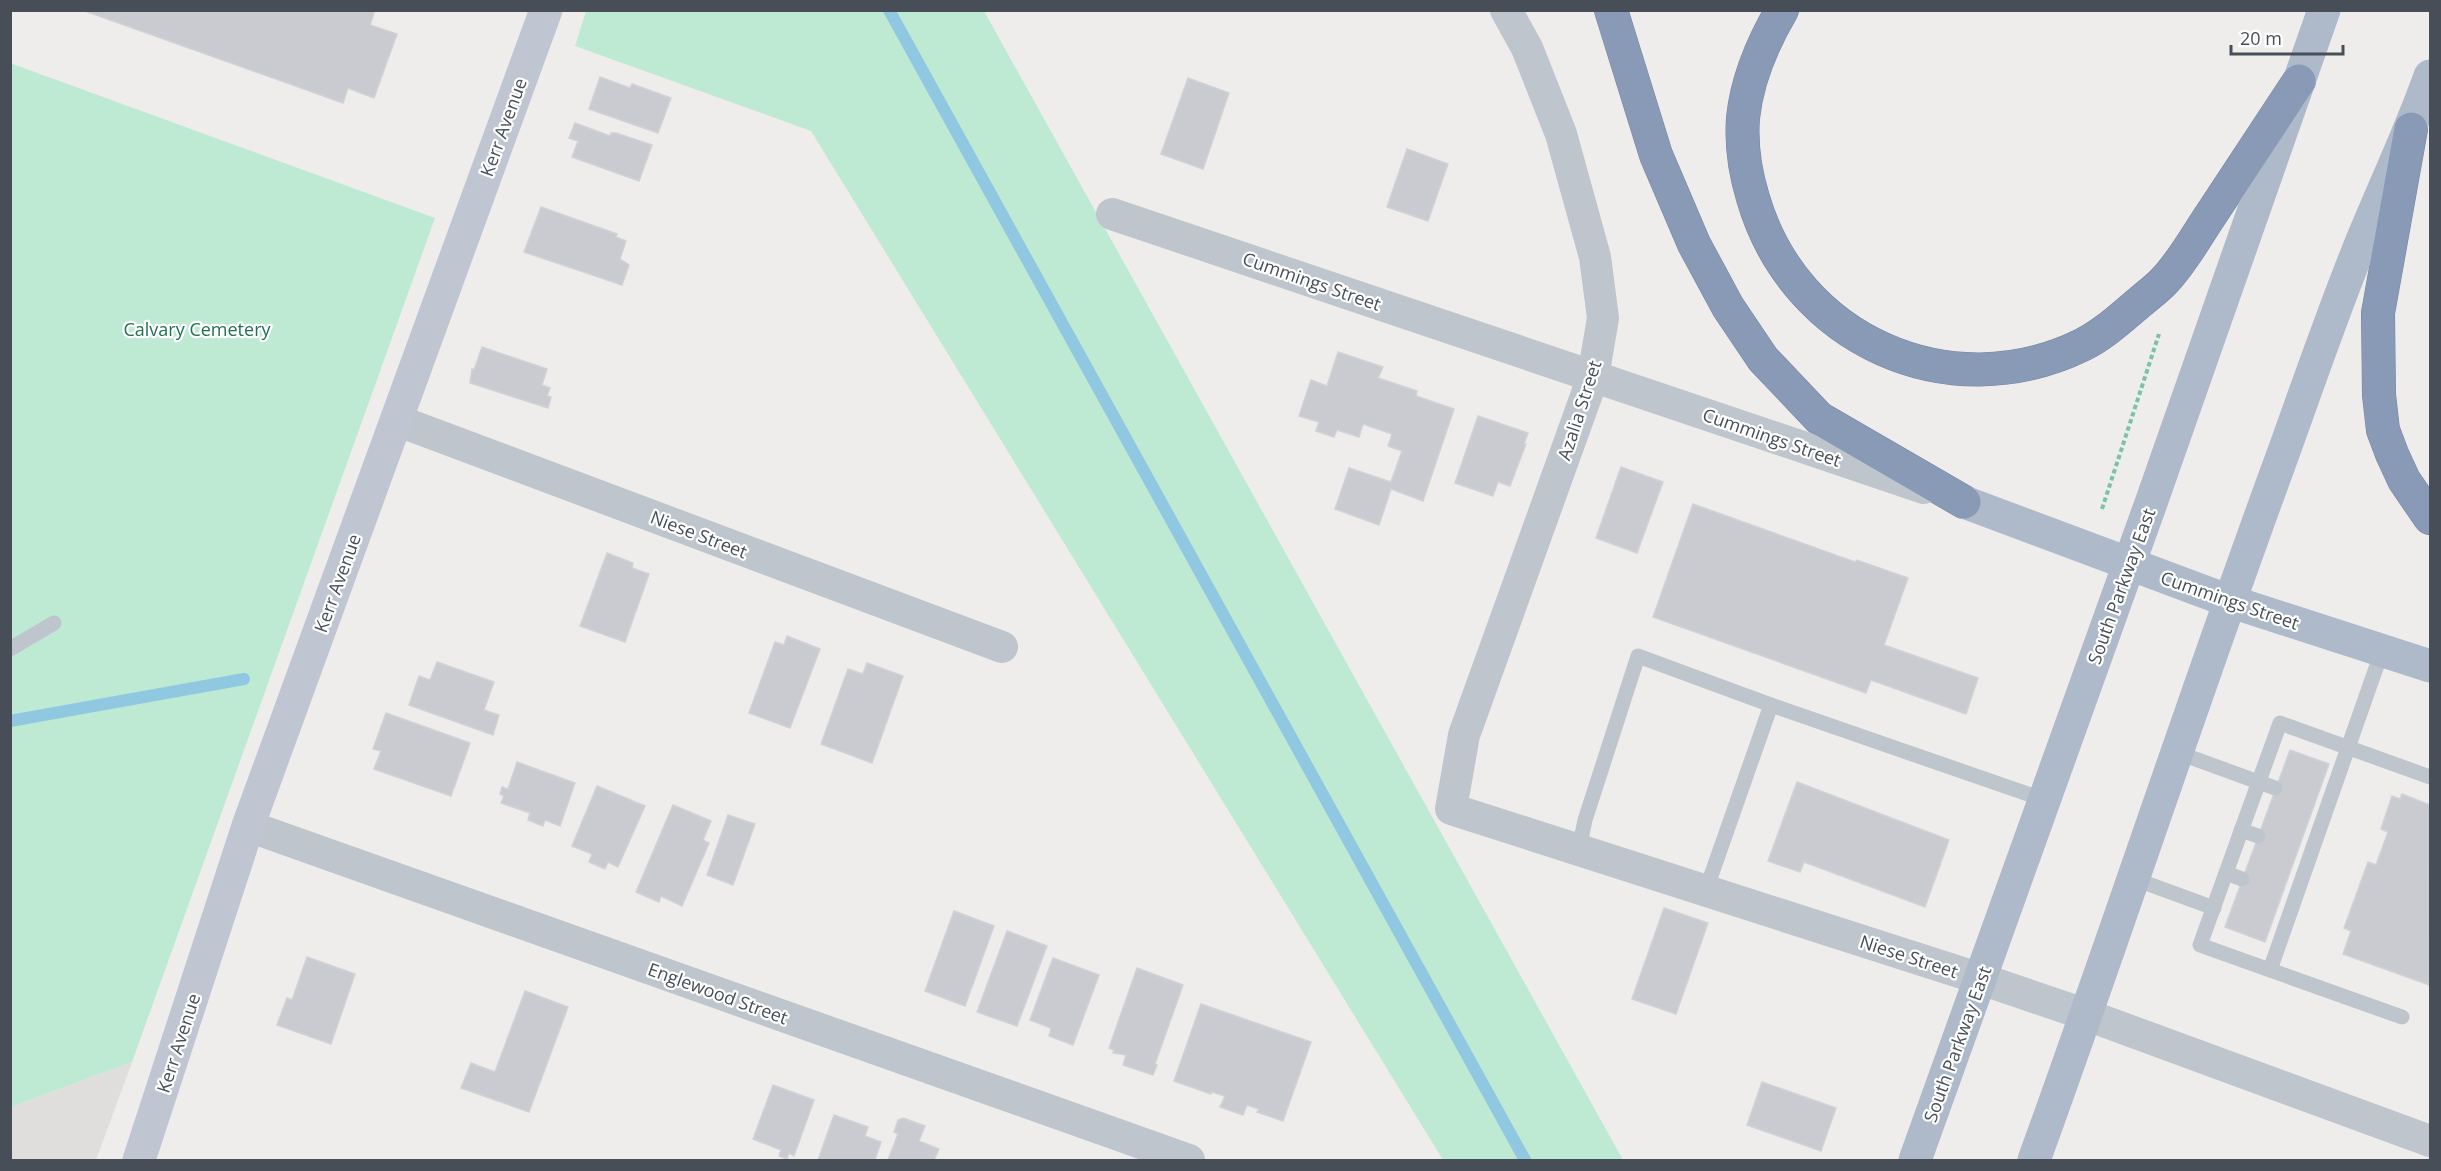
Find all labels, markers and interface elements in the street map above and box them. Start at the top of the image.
scale bar [2231,18,2344,56]
text: 20 m [2240,26,2282,50]
street label: Kerr Avenue [474,74,532,180]
street label: Cummings Street [1240,246,1384,316]
park label: Calvary Cemetery [123,317,272,341]
street label: Azalia Street [1552,357,1606,463]
street label: Cummings Street [1700,402,1844,472]
street label: Niese Street [647,505,751,563]
street label: South Parkway East [2082,505,2160,667]
street label: Kerr Avenue [308,530,366,636]
street label: Cummings Street [2158,565,2302,635]
street label: Niese Street [1857,929,1961,983]
street label: Englewood Street [645,957,791,1029]
street label: South Parkway East [1918,963,1996,1125]
street label: Kerr Avenue [151,990,205,1096]

